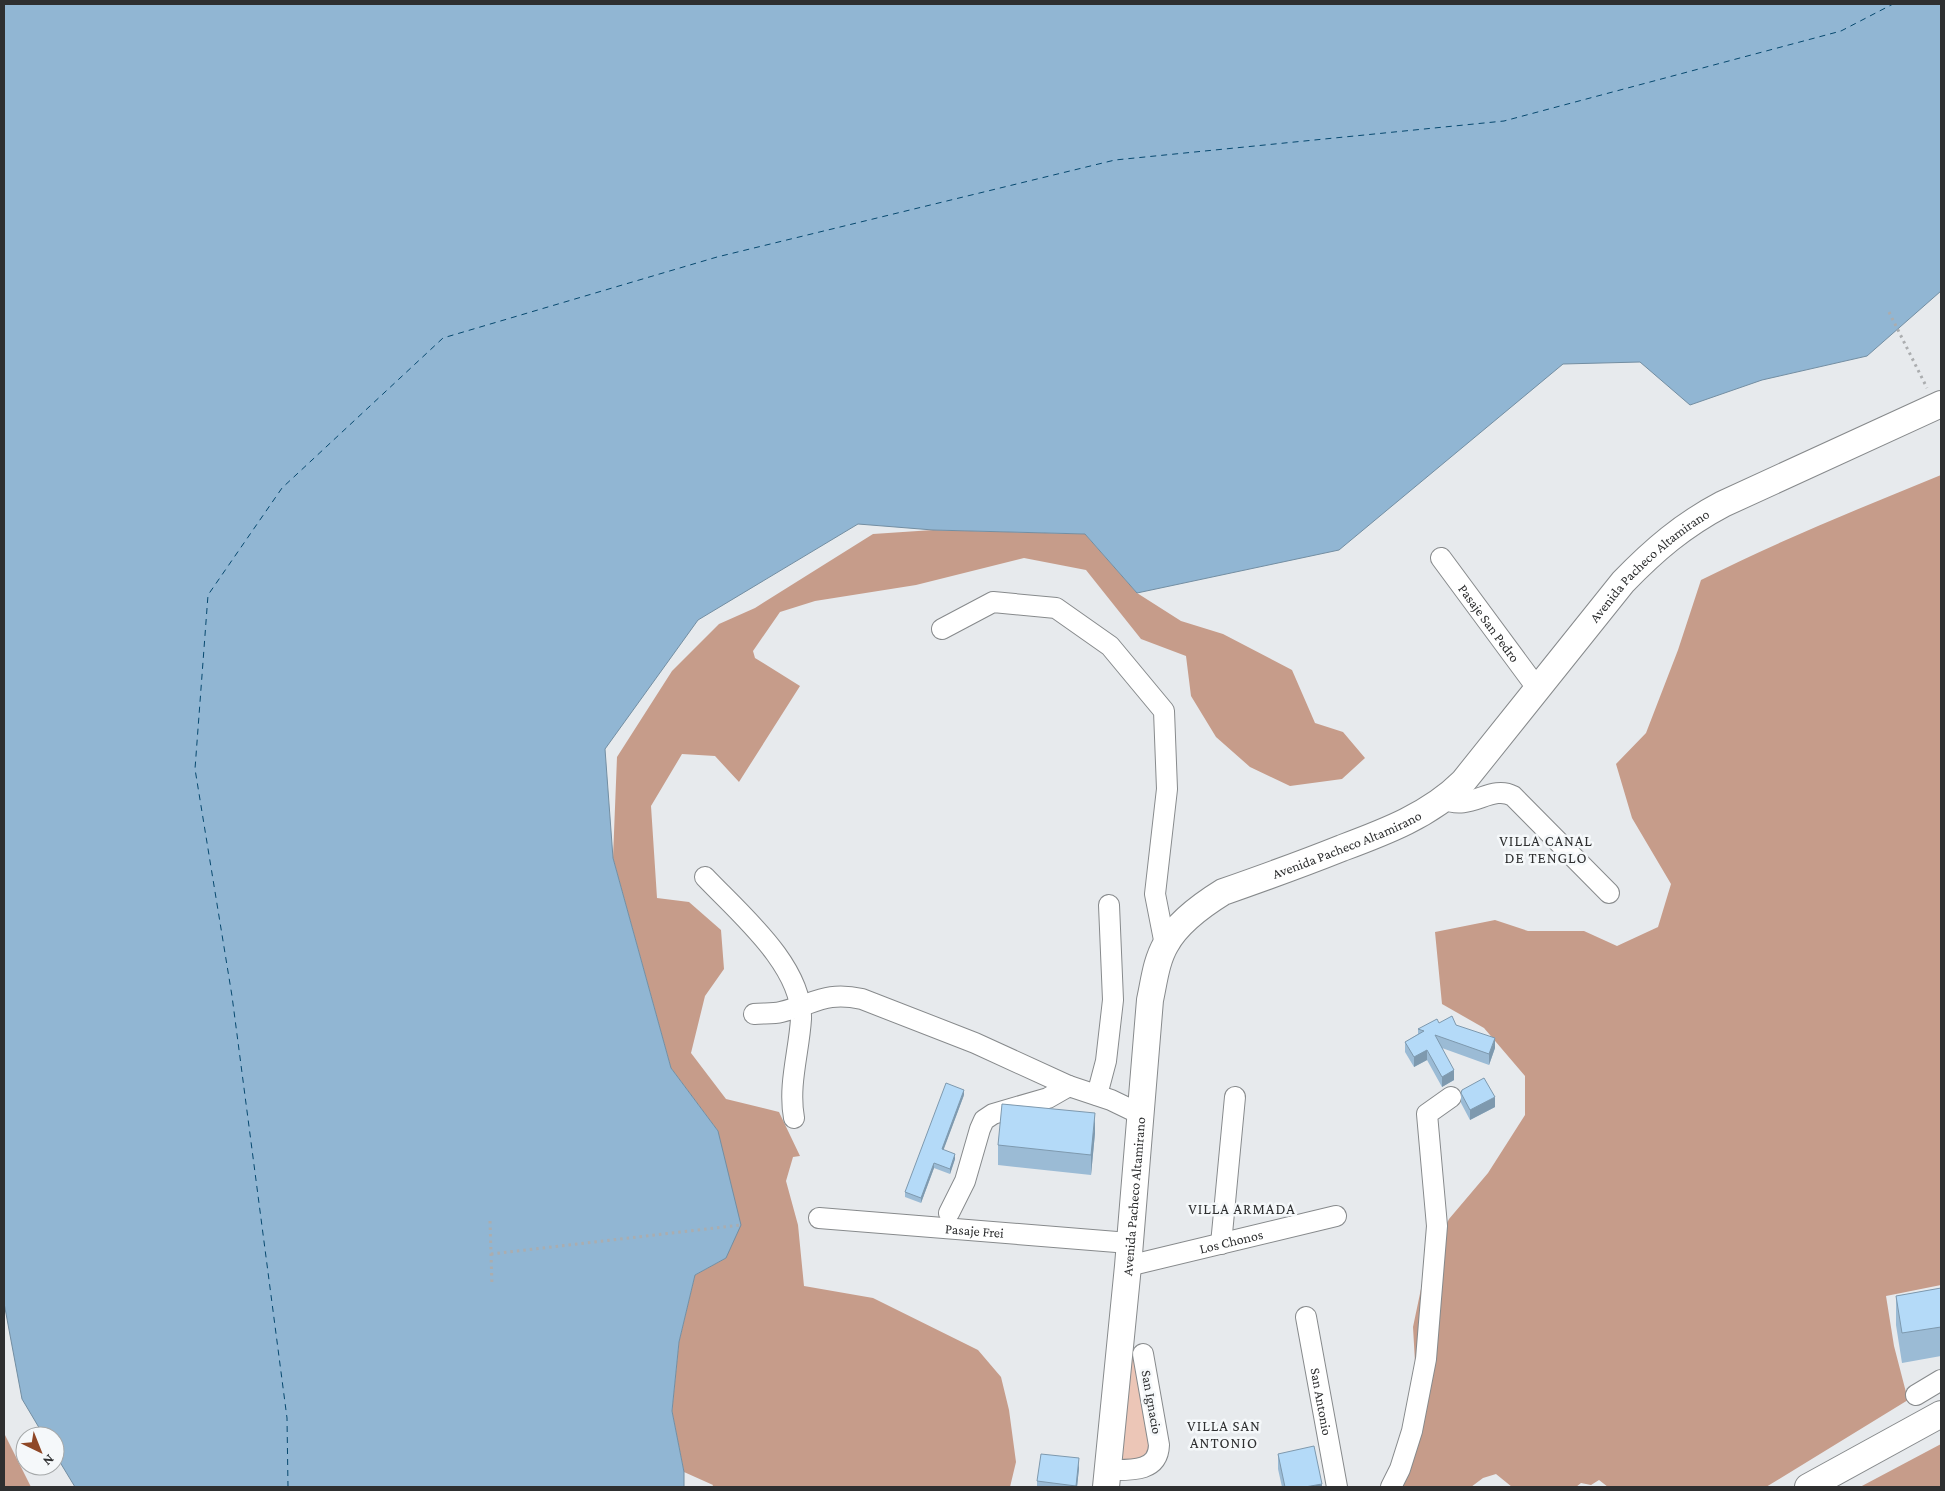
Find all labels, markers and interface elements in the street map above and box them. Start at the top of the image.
street label: Avenida Pacheco Altamirano [1586,505,1712,625]
street label: Pasaje San Pedro [1455,581,1523,665]
street label: Avenida Pacheco Altamirano [1270,807,1424,882]
district label: VILLA CANAL DE TENGLO [1499,833,1593,866]
street label: Avenida Pacheco Altamirano [1119,1116,1148,1276]
district label: VILLA ARMADA [1188,1201,1296,1217]
street label: Pasaje Frei [945,1220,1005,1241]
street label: Los Chonos [1198,1226,1264,1257]
street label: San Antonio [1307,1367,1335,1437]
street label: San Ignacio [1139,1369,1165,1435]
district label: VILLA SAN ANTONIO [1187,1418,1261,1451]
north arrow [15,1426,65,1476]
text: N [40,1451,58,1470]

